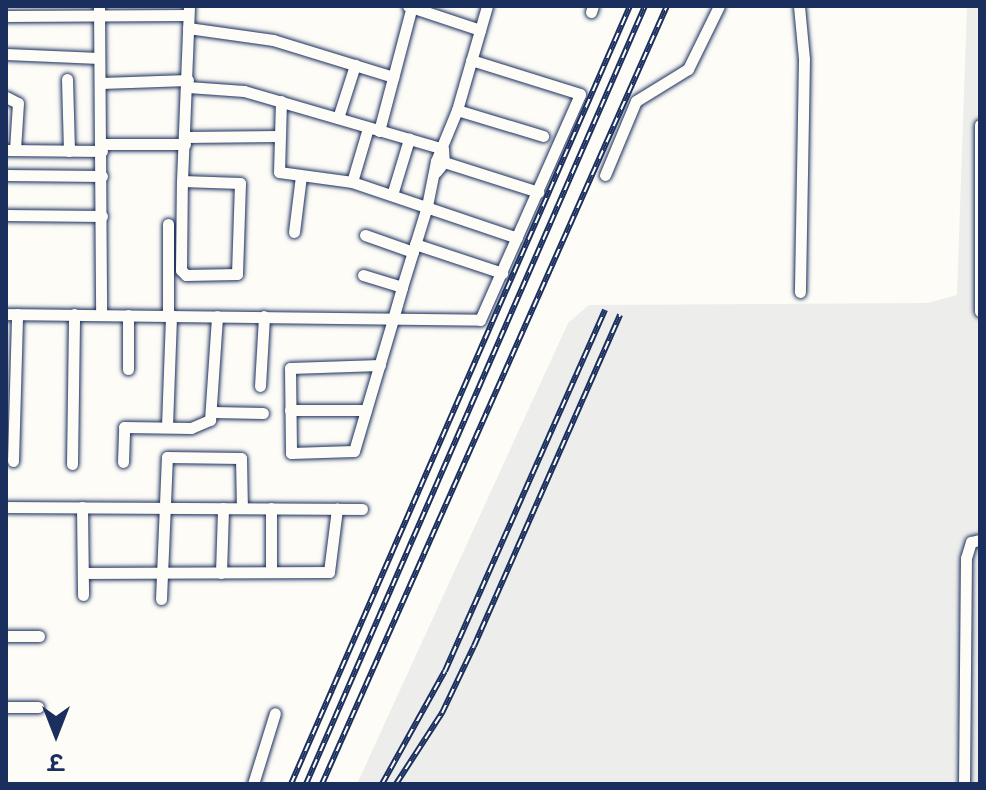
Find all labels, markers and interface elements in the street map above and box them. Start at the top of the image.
north arrow [16,694,96,774]
text: उ [49,745,63,771]

